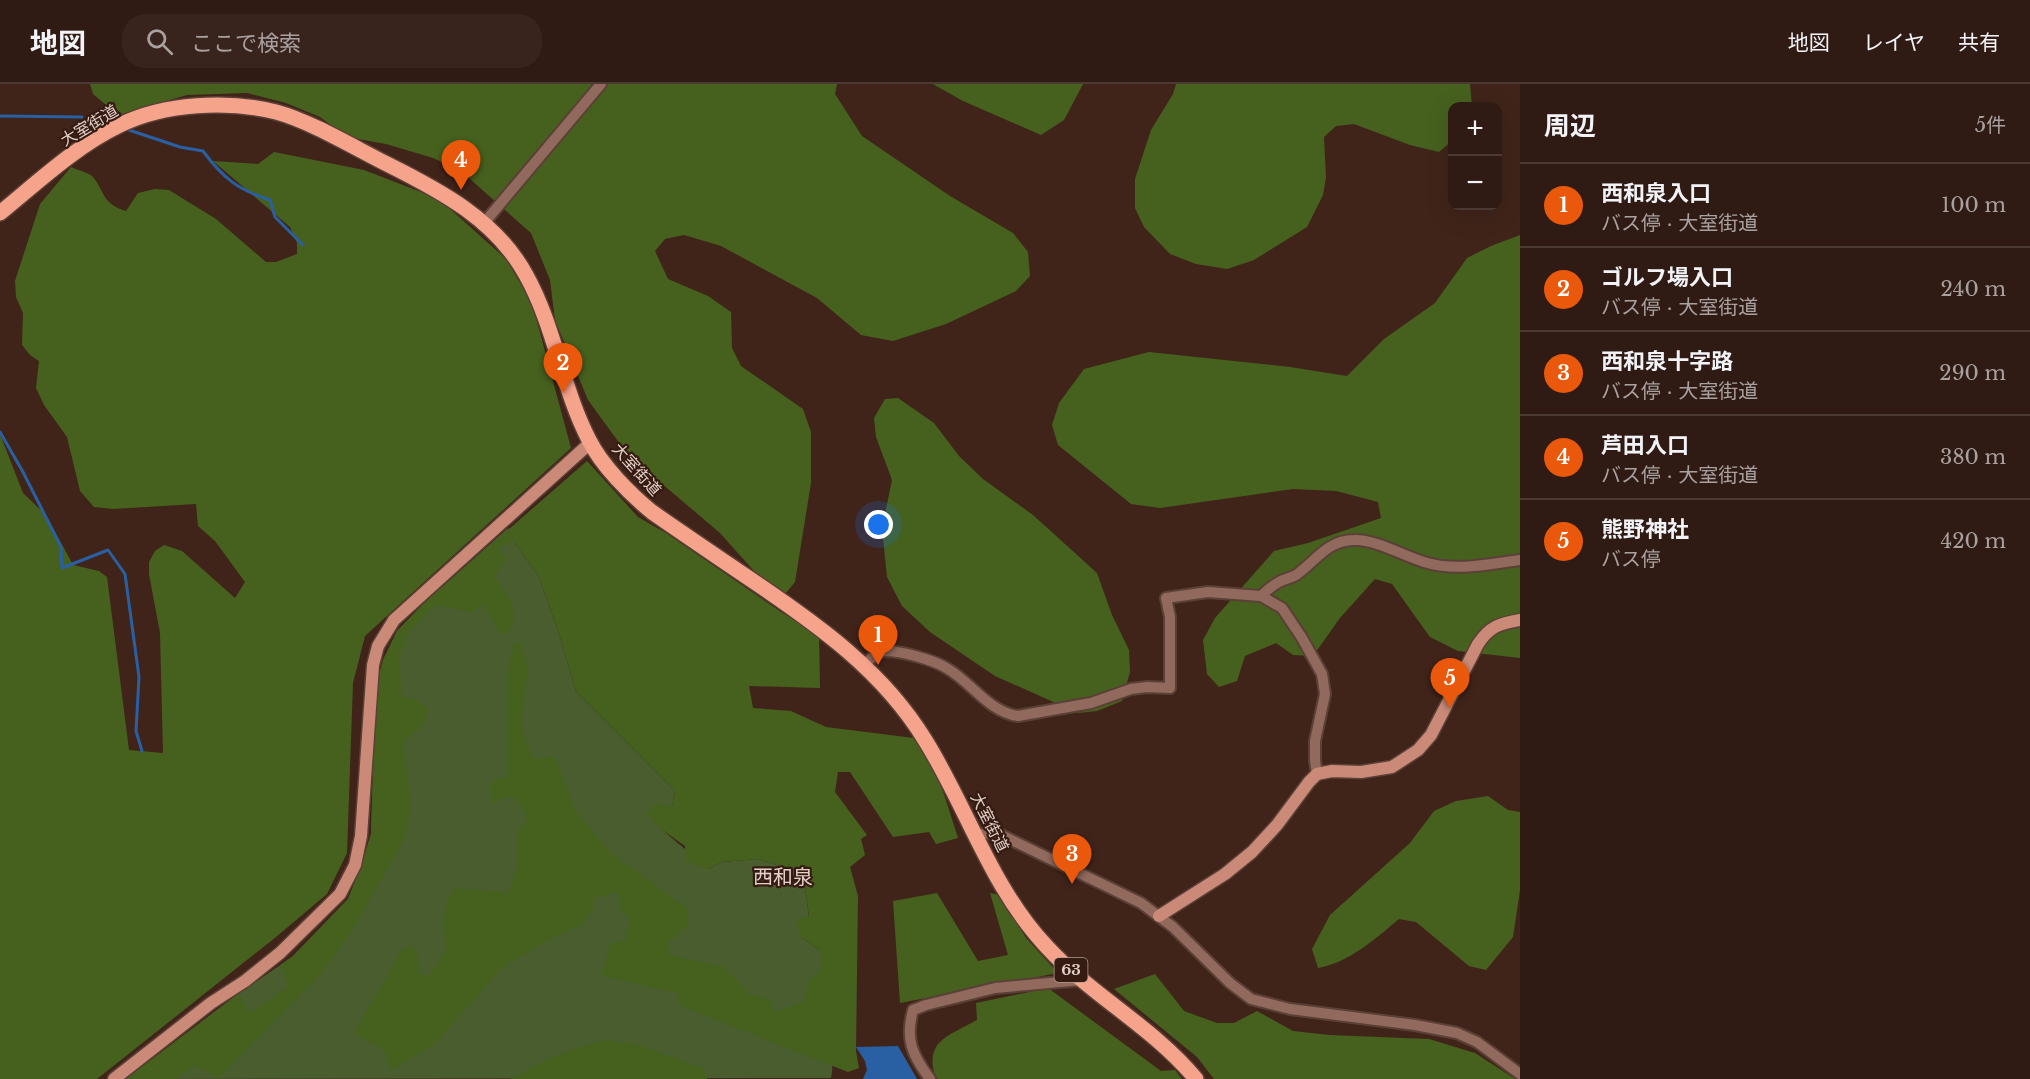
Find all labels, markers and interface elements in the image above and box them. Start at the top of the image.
search box [122,14,542,68]
icon: search [143,25,176,58]
text: 地図 [30,26,86,61]
text: ここで検索 [191,30,301,57]
text: 地図 [1788,30,1830,56]
text: レイヤ [1863,30,1925,56]
text: 共有 [1958,30,2000,56]
street label: 大室街道 [56,100,122,150]
map controls [1448,102,1502,210]
button: + [1448,102,1502,156]
text: 周辺 [1544,110,1596,142]
text: 5件 [1975,113,2006,137]
pin: 4 [442,141,480,190]
button: − [1448,156,1502,210]
text: 西和泉入口 [1601,180,1711,207]
text: 1 [1559,193,1568,217]
text: 100 m [1941,193,2006,217]
text: バス停 · 大室街道 [1601,211,1758,235]
text: ゴルフ場入口 [1601,264,1733,291]
text: 2 [1557,277,1570,301]
text: 240 m [1941,277,2006,301]
text: バス停 · 大室街道 [1601,295,1758,319]
pin: 2 [544,344,582,393]
text: 西和泉十字路 [1601,348,1733,375]
text: 3 [1557,361,1570,385]
text: 290 m [1939,361,2006,385]
text: バス停 · 大室街道 [1601,379,1758,403]
text: 芦田入口 [1601,432,1689,459]
street label: 大室街道 [608,439,666,499]
text: 4 [1557,445,1570,469]
text: 380 m [1940,445,2006,469]
text: バス停 · 大室街道 [1601,463,1758,487]
your location [864,510,893,539]
text: 熊野神社 [1601,516,1689,543]
text: 5 [1558,529,1569,553]
text: 420 m [1941,529,2006,553]
text: バス停 [1601,547,1661,571]
pin: 1 [858,616,898,665]
pin: 5 [1430,658,1470,708]
street label: 大室街道 [967,789,1013,855]
pin: 3 [1052,834,1092,884]
district label: 西和泉 [753,865,813,889]
road number: 63 [1054,958,1088,982]

